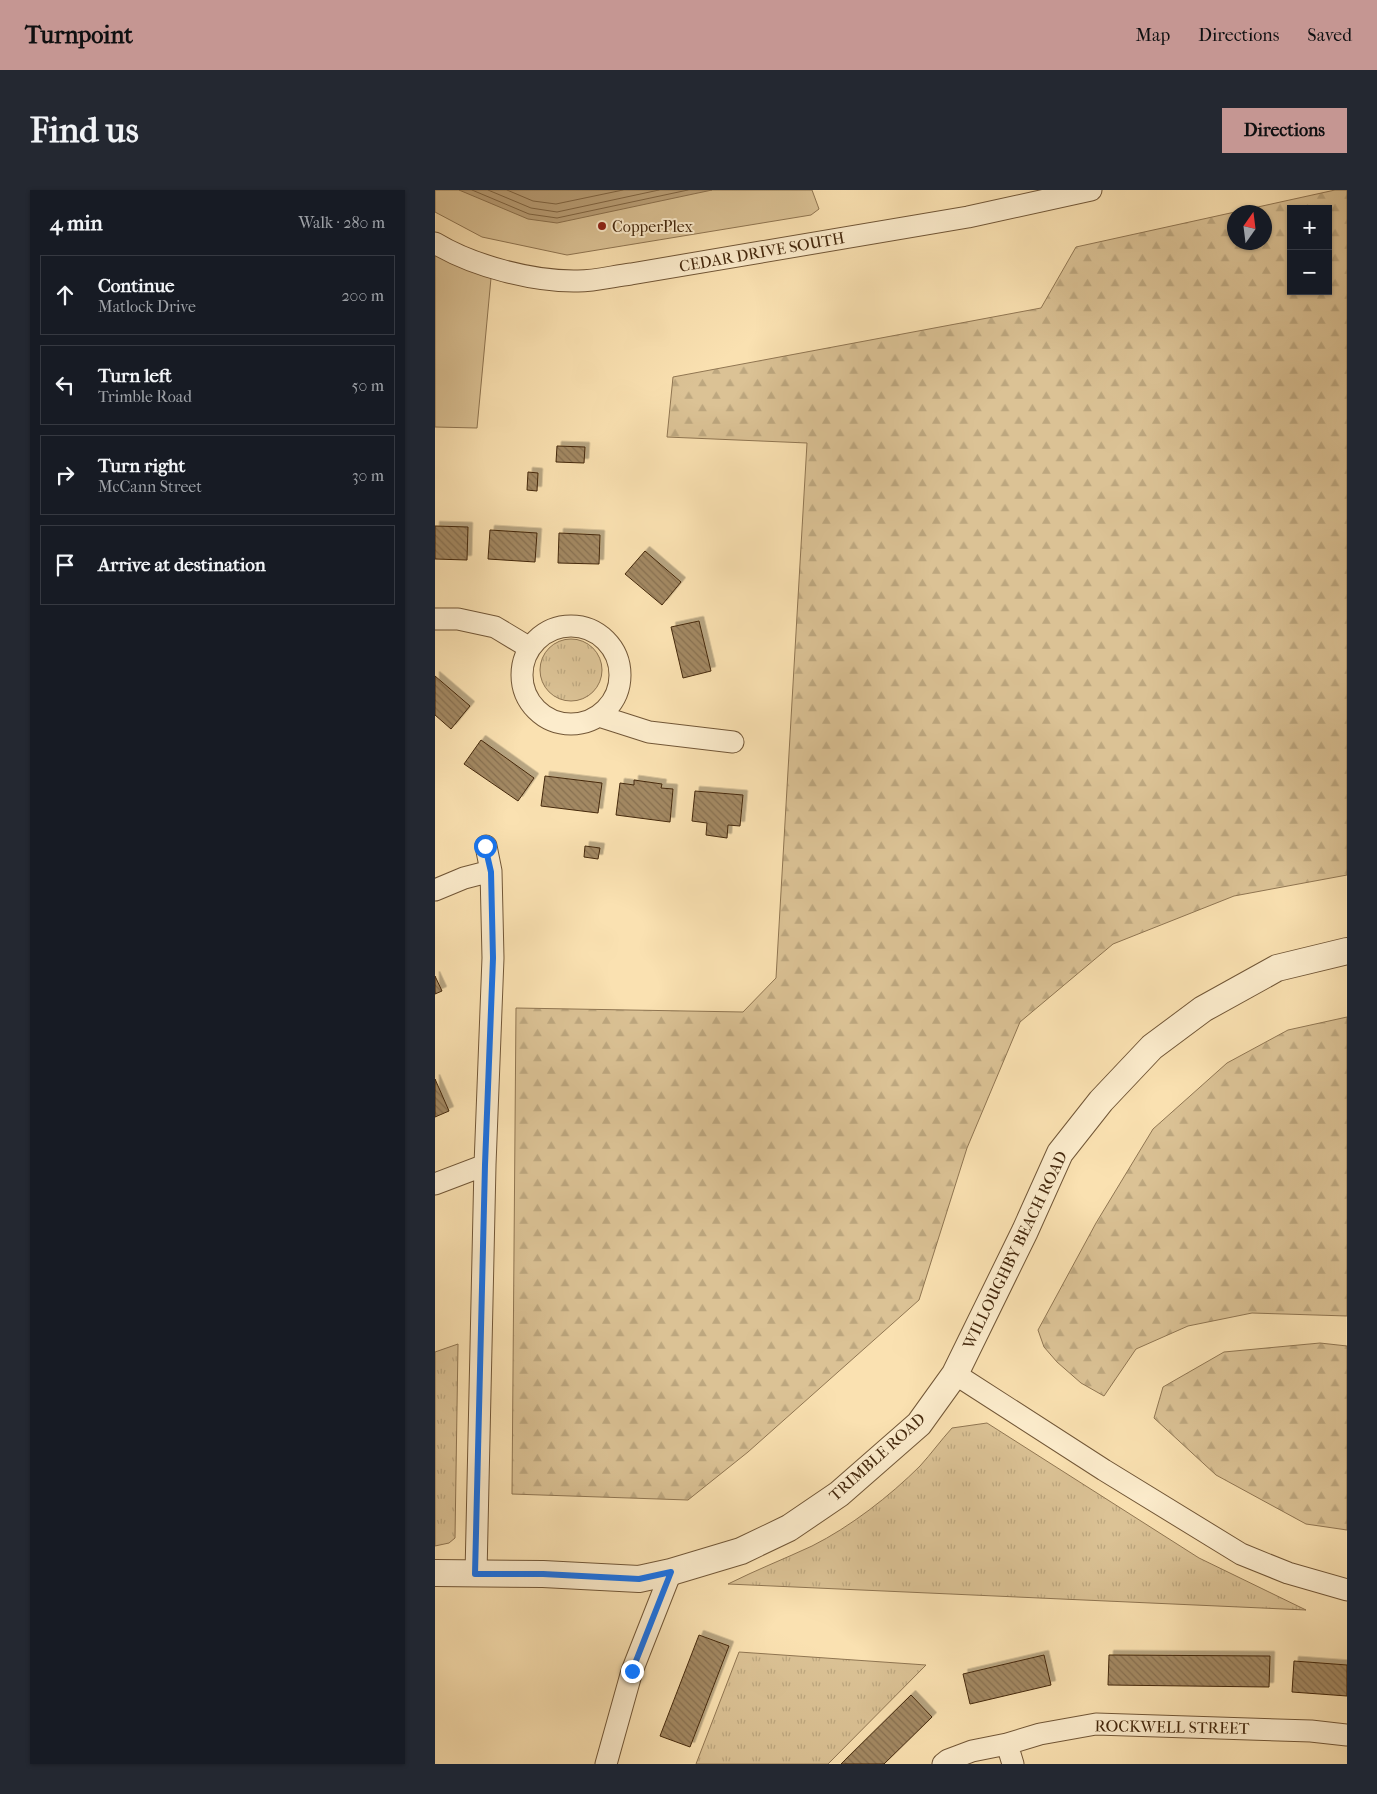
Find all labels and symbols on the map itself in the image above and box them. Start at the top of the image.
north arrow [1227,205,1272,250]
place label: CopperPlex [612,217,693,236]
marker: CopperPlex [596,220,608,232]
street label: CEDAR DRIVE SOUTH [678,228,847,276]
route start [474,835,497,858]
street label: WILLOUGHBY BEACH ROAD [958,1148,1071,1353]
street label: TRIMBLE ROAD [825,1409,929,1505]
route end [621,1660,644,1683]
street label: ROCKWELL STREET [1094,1716,1250,1738]

